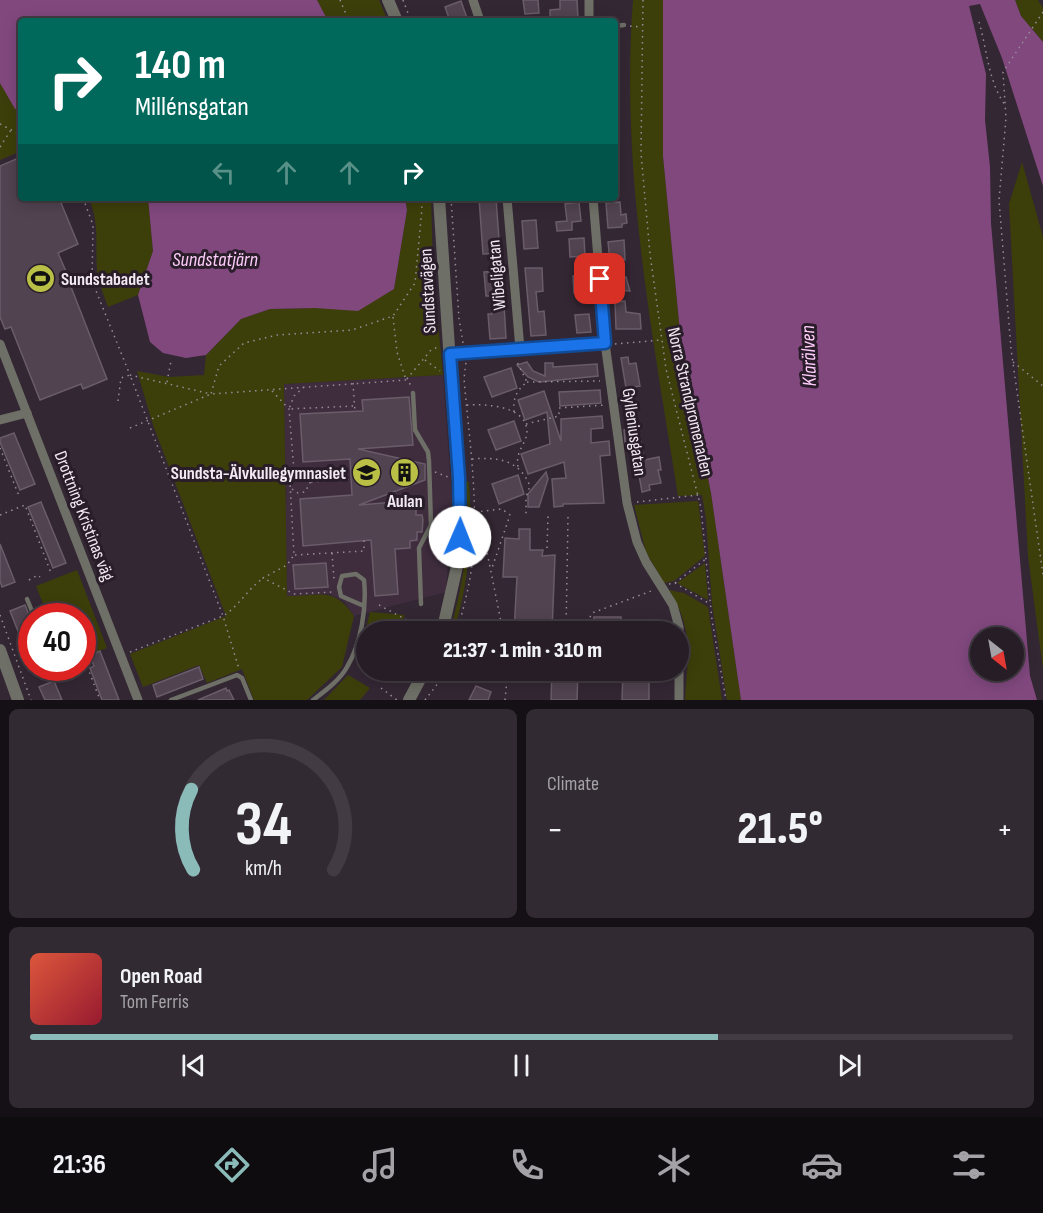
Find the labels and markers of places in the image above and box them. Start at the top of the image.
pin [574,253,625,304]
sports icon: Sundstabadet [24,263,56,295]
place label: Sundstabadet [61,269,150,290]
building icon: Aulan [389,456,421,488]
school or university icon: Sundsta-Älvkullegymnasiet [351,457,383,489]
place label: Sundsta-Älvkullegymnasiet [171,463,346,484]
place label: Aulan [386,491,423,512]

